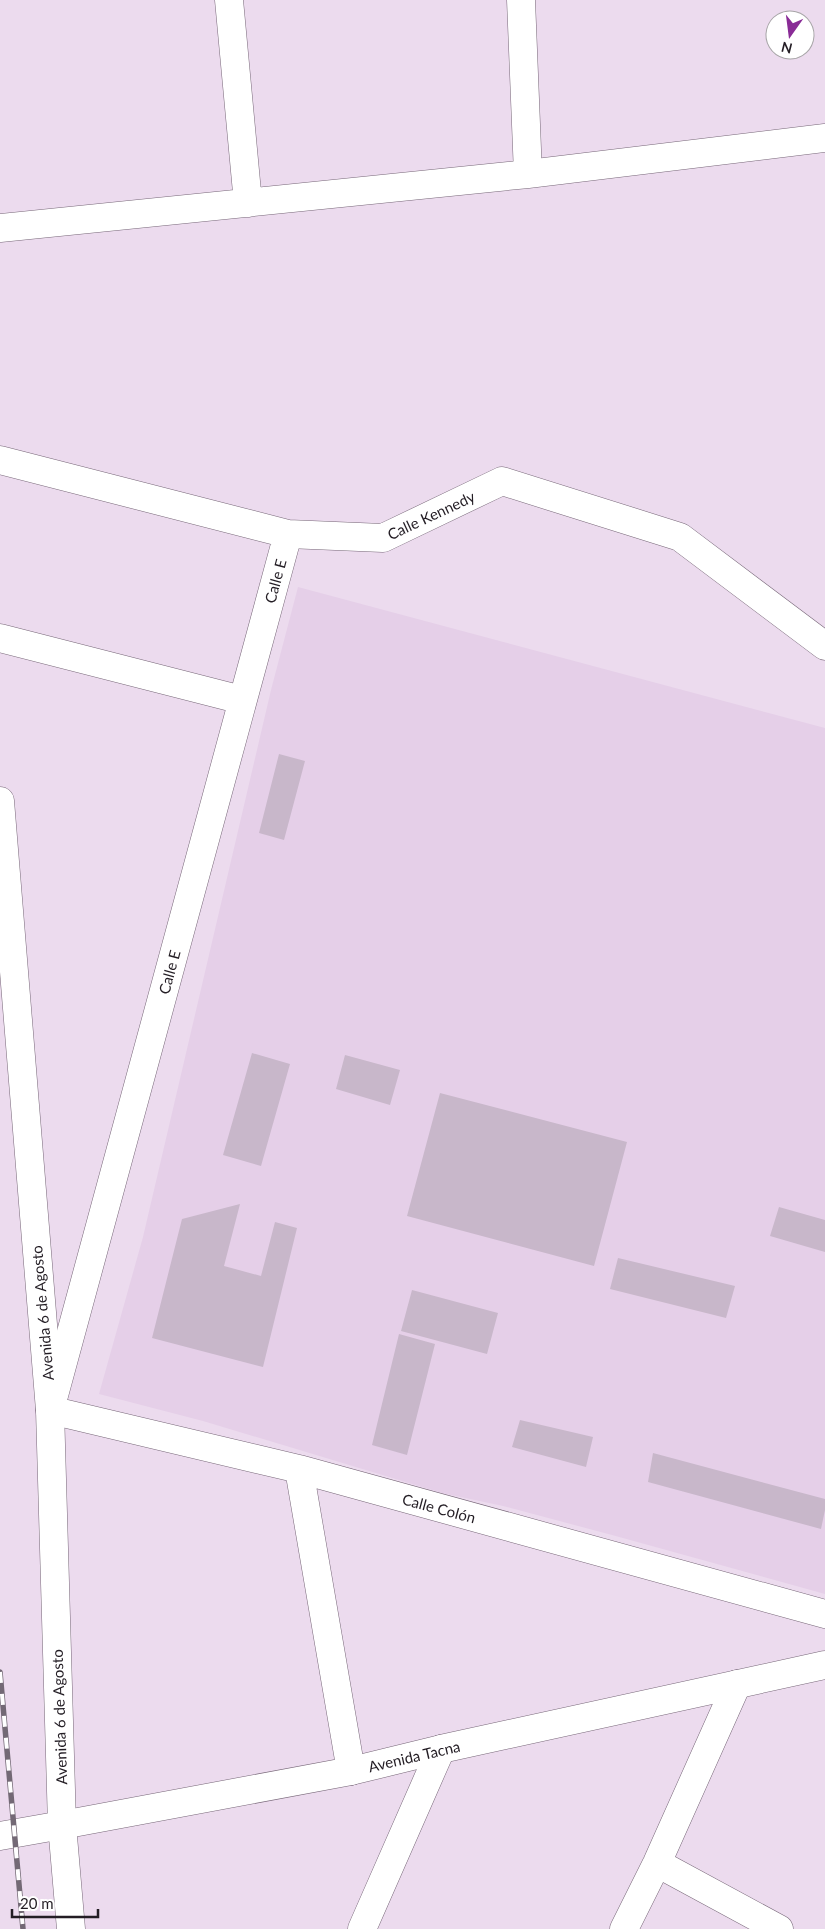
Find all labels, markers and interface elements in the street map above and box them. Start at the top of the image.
north arrow [765,10,815,60]
text: N [779,39,794,58]
street label: Calle Kennedy [384,487,478,543]
street label: Calle E [260,557,290,605]
street label: Calle E [154,948,184,996]
street label: Avenida 6 de Agosto [27,1245,57,1381]
street label: Calle Colón [400,1490,478,1526]
street label: Avenida 6 de Agosto [48,1649,70,1785]
street label: Avenida Tacna [366,1737,462,1775]
scale bar [12,1886,99,1918]
text: 20 m [20,1894,54,1912]

